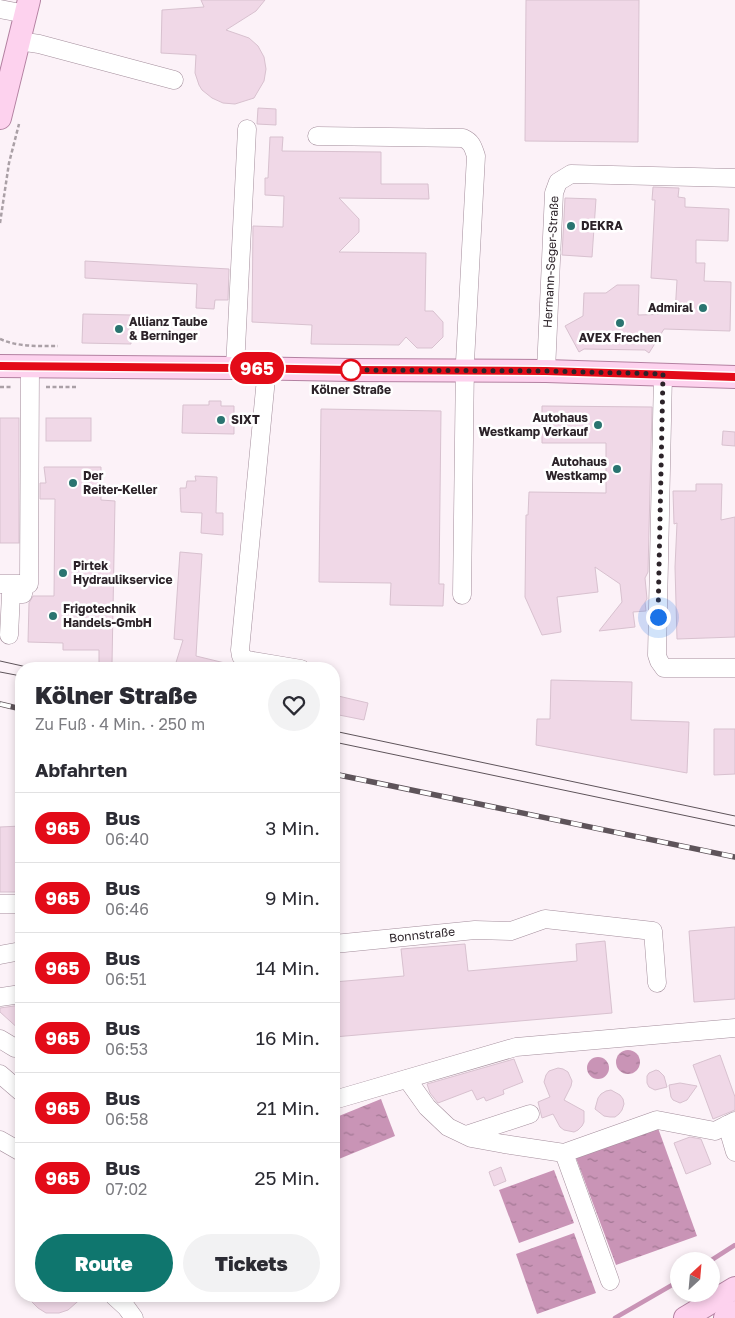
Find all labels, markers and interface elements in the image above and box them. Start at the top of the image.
street label: Hermann-Seger-Straße [540,195,561,329]
place label: DEKRA [581,218,623,233]
marker: DEKRA [565,220,577,232]
place label: Admiral [648,300,693,315]
marker: Admiral [697,302,709,314]
place label: Allianz Taube & Berninger [129,314,207,343]
marker: AVEX Frechen [614,317,626,329]
marker: Allianz Taube & Berninger [113,323,125,335]
place label: AVEX Frechen [579,330,661,345]
line badge: 965 [228,352,286,384]
text: 965 [240,357,274,379]
marker: Kölner Straße [340,359,362,381]
place label: Kölner Straße [311,382,391,397]
place label: Autohaus Westkamp Verkauf [479,410,589,439]
place label: SIXT [231,412,260,427]
marker: SIXT [215,414,227,426]
marker: Autohaus Westkamp Verkauf [592,419,604,431]
place label: Autohaus Westkamp [545,454,608,483]
marker: Autohaus Westkamp [611,463,623,475]
place label: Der Reiter-Keller [83,468,158,497]
marker: Der Reiter-Keller [67,477,79,489]
place label: Pirtek Hydraulikservice [73,558,173,587]
marker: Pirtek Hydraulikservice [57,567,69,579]
place label: Frigotechnik Handels-GmbH [63,601,152,630]
your location [646,605,671,630]
marker: Frigotechnik Handels-GmbH [47,610,59,622]
button: heart [268,679,320,731]
text: Kölner Straße [35,680,197,709]
text: Zu Fuß · 4 Min. · 250 m [35,714,205,734]
text: Abfahrten [35,758,127,781]
text: Bus [105,806,140,829]
text: 3 Min. [265,816,320,839]
text: 965 [46,817,79,839]
text: 06:40 [105,829,149,849]
text: Bus [105,876,140,899]
text: 9 Min. [265,886,320,909]
text: 965 [46,887,79,909]
text: 06:46 [105,899,149,919]
street label: Bonnstraße [388,924,456,945]
text: Bus [105,946,140,969]
text: 14 Min. [256,956,320,979]
text: 965 [46,957,79,979]
text: 06:51 [105,969,146,989]
text: Bus [105,1016,140,1039]
text: 16 Min. [256,1026,320,1049]
text: 965 [46,1027,79,1049]
text: 06:53 [105,1039,148,1059]
text: Bus [105,1086,140,1109]
text: 21 Min. [256,1096,320,1119]
text: 965 [46,1097,79,1119]
text: 06:58 [105,1109,148,1129]
text: Bus [105,1156,140,1179]
text: 25 Min. [254,1166,320,1189]
text: 965 [46,1167,79,1189]
text: 07:02 [105,1179,147,1199]
button: Route [35,1234,173,1292]
button: Tickets [183,1234,320,1292]
north arrow [670,1252,720,1302]
map controls [670,1252,720,1302]

